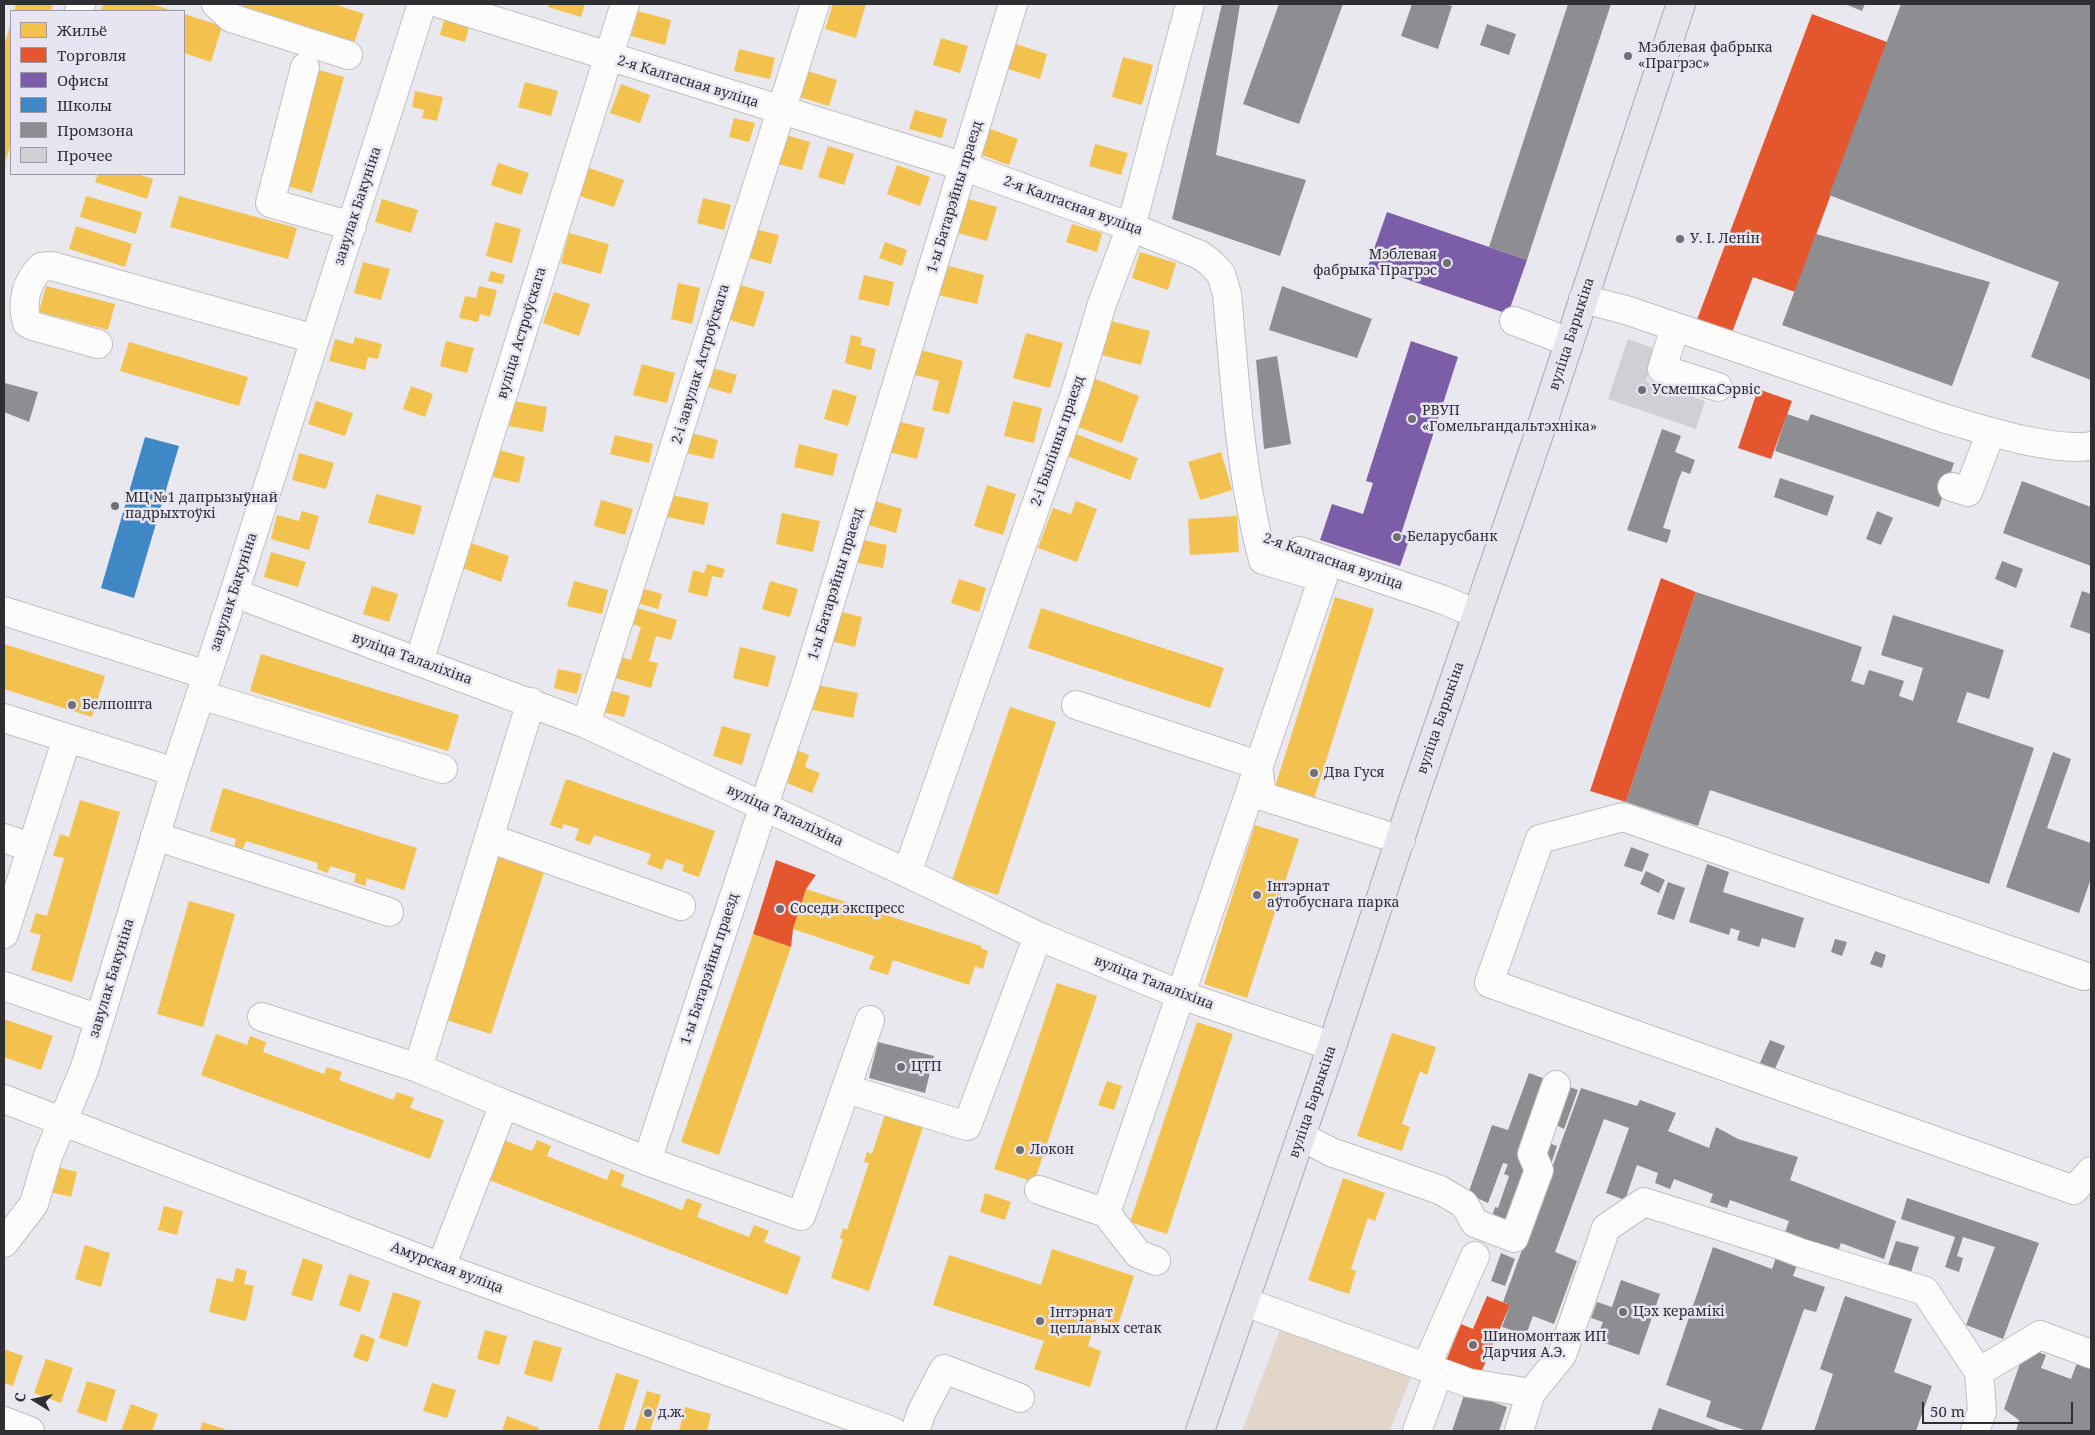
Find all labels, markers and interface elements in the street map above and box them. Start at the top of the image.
legend [10,10,185,175]
text: Жильё [57,20,107,40]
place label: Мэблевая фабрыка «Прагрэс» [1638,40,1773,72]
text: Торговля [57,45,126,65]
marker: Мэблевая фабрыка «Прагрэс» [1622,50,1634,62]
street label: 2-я Калгасная вуліца [615,52,761,112]
text: Офисы [57,70,109,90]
text: Школы [57,95,112,115]
street label: 1-ы Батарэйны праезд [924,119,986,275]
text: Промзона [57,120,134,140]
text: Прочее [57,145,113,165]
street label: завулак Бакуніна [331,145,385,267]
street label: 2-я Калгасная вуліца [1001,173,1145,239]
place label: У. І. Ленін [1690,231,1760,247]
marker: У. І. Ленін [1674,233,1686,245]
place label: Мэблевая фабрыка Прагрэс [1313,247,1437,280]
marker: Мэблевая фабрыка Прагрэс [1441,257,1453,269]
street label: вуліца Астроўскага [494,265,550,401]
street label: вуліца Барыкіна [1546,275,1598,393]
street label: 2-і завулак Астроўскага [669,282,733,446]
street label: 2-і Былінны праезд [1028,373,1088,509]
place label: УсмешкаСэрвіс [1652,382,1760,398]
marker: УсмешкаСэрвіс [1636,384,1648,396]
place label: РВУП «Гомельгандальтэхніка» [1422,403,1597,436]
marker: РВУП «Гомельгандальтэхніка» [1406,413,1418,425]
place label: МЦ №1 дапрызыўнай падрыхтоўкі [125,490,278,522]
marker: МЦ №1 дапрызыўнай падрыхтоўкі [109,500,121,512]
street label: 1-ы Батарэйны праезд [805,506,867,662]
place label: Беларусбанк [1407,529,1497,545]
street label: 2-я Калгасная вуліца [1261,530,1405,594]
street label: завулак Бакуніна [207,531,261,653]
marker: Беларусбанк [1391,531,1403,543]
street label: вуліца Талаліхіна [349,629,475,689]
street label: вуліца Барыкіна [1414,660,1468,776]
place label: Белпошта [82,697,153,713]
marker: Белпошта [66,699,78,711]
place label: Два Гуся [1324,765,1384,781]
marker: Два Гуся [1308,767,1320,779]
street label: вуліца Талаліхіна [724,782,846,850]
place label: Інтэрнат аўтобуснага парка [1267,879,1400,912]
marker: Інтэрнат аўтобуснага парка [1251,889,1263,901]
street label: 1-ы Батарэйны праезд [678,891,742,1047]
place label: Соседи экспресс [790,901,904,917]
marker: Соседи экспресс [774,903,786,915]
street label: завулак Бакуніна [86,917,138,1039]
street label: вуліца Талаліхіна [1092,952,1216,1014]
street label: вуліца Барыкіна [1286,1044,1340,1160]
place label: ЦТП [911,1059,942,1075]
marker: ЦТП [895,1061,907,1073]
place label: Локон [1030,1142,1074,1158]
marker: Локон [1014,1144,1026,1156]
street label: Амурская вуліца [388,1239,506,1297]
place label: Цэх керамікі [1633,1304,1725,1320]
place label: Інтэрнат цеплавых сетак [1050,1305,1162,1338]
marker: Цэх керамікі [1617,1306,1629,1318]
marker: Інтэрнат цеплавых сетак [1034,1315,1046,1327]
place label: Шиномонтаж ИП Дарчия А.Э. [1483,1329,1607,1361]
marker: Шиномонтаж ИП Дарчия А.Э. [1467,1339,1479,1351]
north arrow [10,1375,60,1425]
text: С [10,1391,30,1403]
scale bar [1925,1392,2076,1424]
text: 50 m [1930,1401,1965,1421]
place label: д.ж. [658,1405,685,1421]
marker: д.ж. [642,1407,654,1419]

